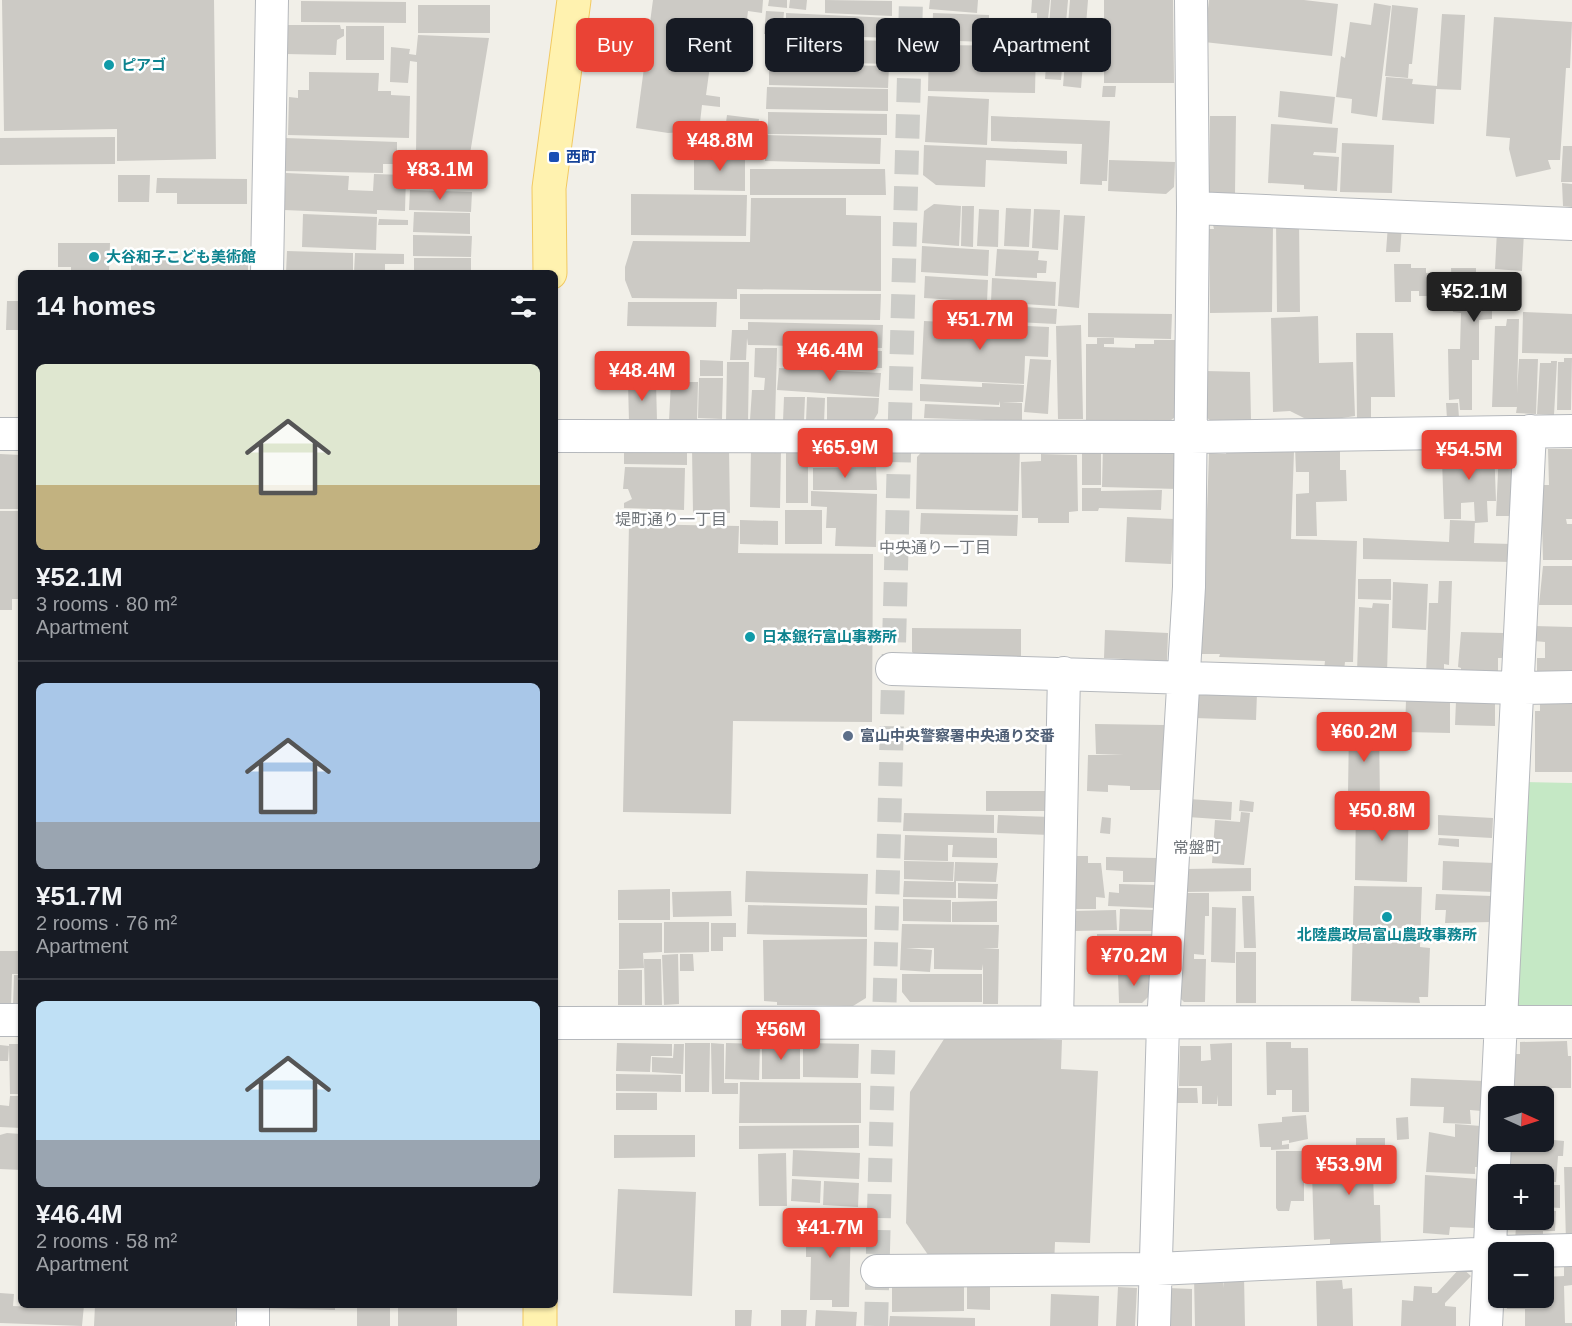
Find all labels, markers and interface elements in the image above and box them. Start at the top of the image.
chip: Buy [576,18,654,72]
chip: Rent [666,18,753,72]
chip: Filters [765,18,864,72]
chip: New [876,18,960,72]
chip: Apartment [972,18,1111,72]
place label: ピアゴ [121,56,166,73]
marker: ピアゴ [102,58,116,72]
pin: ¥48.8M [671,121,769,172]
text: ¥48.8M [687,129,753,151]
place label: 西町 [566,148,596,165]
pin: ¥83.1M [391,150,489,201]
marker: 西町 [547,150,561,164]
text: ¥83.1M [407,158,473,180]
place label: 大谷和子こども美術館 [106,248,256,265]
marker: 大谷和子こども美術館 [87,250,101,264]
pin: ¥52.1M [1425,272,1523,323]
text: ¥52.1M [1441,280,1507,302]
icon: filters [507,290,540,323]
text: 14 homes [36,291,156,321]
pin: ¥51.7M [931,300,1029,351]
text: ¥51.7M [947,308,1013,330]
pin: ¥46.4M [781,331,879,382]
text: ¥46.4M [797,339,863,361]
pin: ¥48.4M [593,351,691,402]
text: ¥48.4M [609,359,675,381]
icon: home [234,403,342,511]
pin: ¥65.9M [796,428,894,479]
pin: ¥54.5M [1420,430,1518,481]
text: ¥65.9M [812,436,878,458]
text: ¥54.5M [1436,438,1502,460]
district label: 堤町通り一丁目 [615,511,727,528]
district label: 中央通り一丁目 [879,539,991,556]
text: ¥52.1M [36,562,123,592]
text: 3 rooms · 80 m² [36,593,177,615]
text: Apartment [36,616,128,638]
place label: 日本銀行富山事務所 [762,628,897,645]
marker: 日本銀行富山事務所 [743,630,757,644]
pin: ¥60.2M [1315,712,1413,763]
text: ¥60.2M [1331,720,1397,742]
icon: home [234,722,342,830]
place label: 富山中央警察署中央通り交番 [860,727,1055,744]
marker: 富山中央警察署中央通り交番 [841,729,855,743]
pin: ¥50.8M [1333,791,1431,842]
text: ¥50.8M [1349,799,1415,821]
district label: 常盤町 [1173,839,1221,856]
text: ¥51.7M [36,881,123,911]
marker: 北陸農政局富山農政事務所 [1380,910,1394,924]
text: 2 rooms · 76 m² [36,912,177,934]
place label: 北陸農政局富山農政事務所 [1297,926,1477,943]
text: Apartment [36,935,128,957]
pin: ¥70.2M [1085,936,1183,987]
text: ¥70.2M [1101,944,1167,966]
pin: ¥56M [745,1010,817,1061]
text: ¥56M [756,1018,806,1040]
icon: home [234,1040,342,1148]
north arrow [1488,1086,1554,1152]
map controls [1488,1086,1554,1308]
pin: ¥53.9M [1300,1145,1398,1196]
text: ¥53.9M [1316,1153,1382,1175]
button: + [1488,1164,1554,1230]
text: ¥46.4M [36,1199,123,1229]
pin: ¥41.7M [781,1208,879,1259]
text: ¥41.7M [797,1216,863,1238]
text: 2 rooms · 58 m² [36,1230,177,1252]
button: − [1488,1242,1554,1308]
text: Apartment [36,1253,128,1275]

